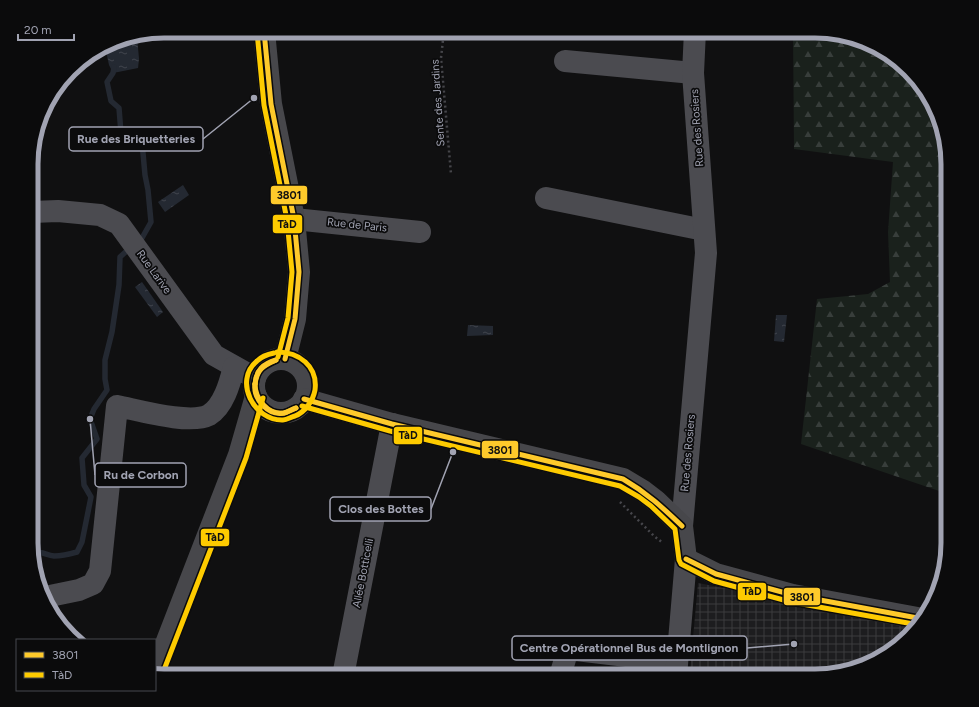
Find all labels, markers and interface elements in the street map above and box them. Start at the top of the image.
scale bar [18,16,74,42]
text: 20 m [24,23,52,37]
street label: Sente des Jardins [428,59,448,147]
street label: Rue des Rosiers [688,89,706,167]
callout: Rue des Briquetteries [69,127,203,151]
text: Rue des Briquetteries [77,132,195,146]
line badge: 3801 [270,185,308,205]
text: 3801 [277,189,301,202]
line badge: TàD [272,214,303,234]
street label: Rue de Paris [326,215,388,235]
text: TàD [277,218,297,231]
street label: Rue Larive [134,248,174,296]
street label: Rue des Rosiers [678,414,698,492]
line badge: TàD [393,426,423,445]
text: TàD [398,429,418,442]
line badge: 3801 [481,440,519,459]
text: 3801 [488,444,512,457]
callout: Ru de Corbon [95,463,186,487]
text: Ru de Corbon [103,468,179,482]
callout: Clos des Bottes [330,497,431,521]
text: Clos des Bottes [338,502,424,516]
line badge: TàD [200,528,230,547]
text: TàD [205,531,225,544]
street label: Allée Botticelli [350,537,376,609]
line badge: TàD [737,582,767,601]
text: TàD [742,585,762,598]
line badge: 3801 [783,587,821,606]
text: 3801 [790,591,814,604]
callout: Centre Opérationnel Bus de Montlignon [512,636,747,660]
legend [16,639,156,691]
text: Centre Opérationnel Bus de Montlignon [520,641,738,655]
text: 3801 [52,648,79,662]
text: TàD [52,668,72,682]

